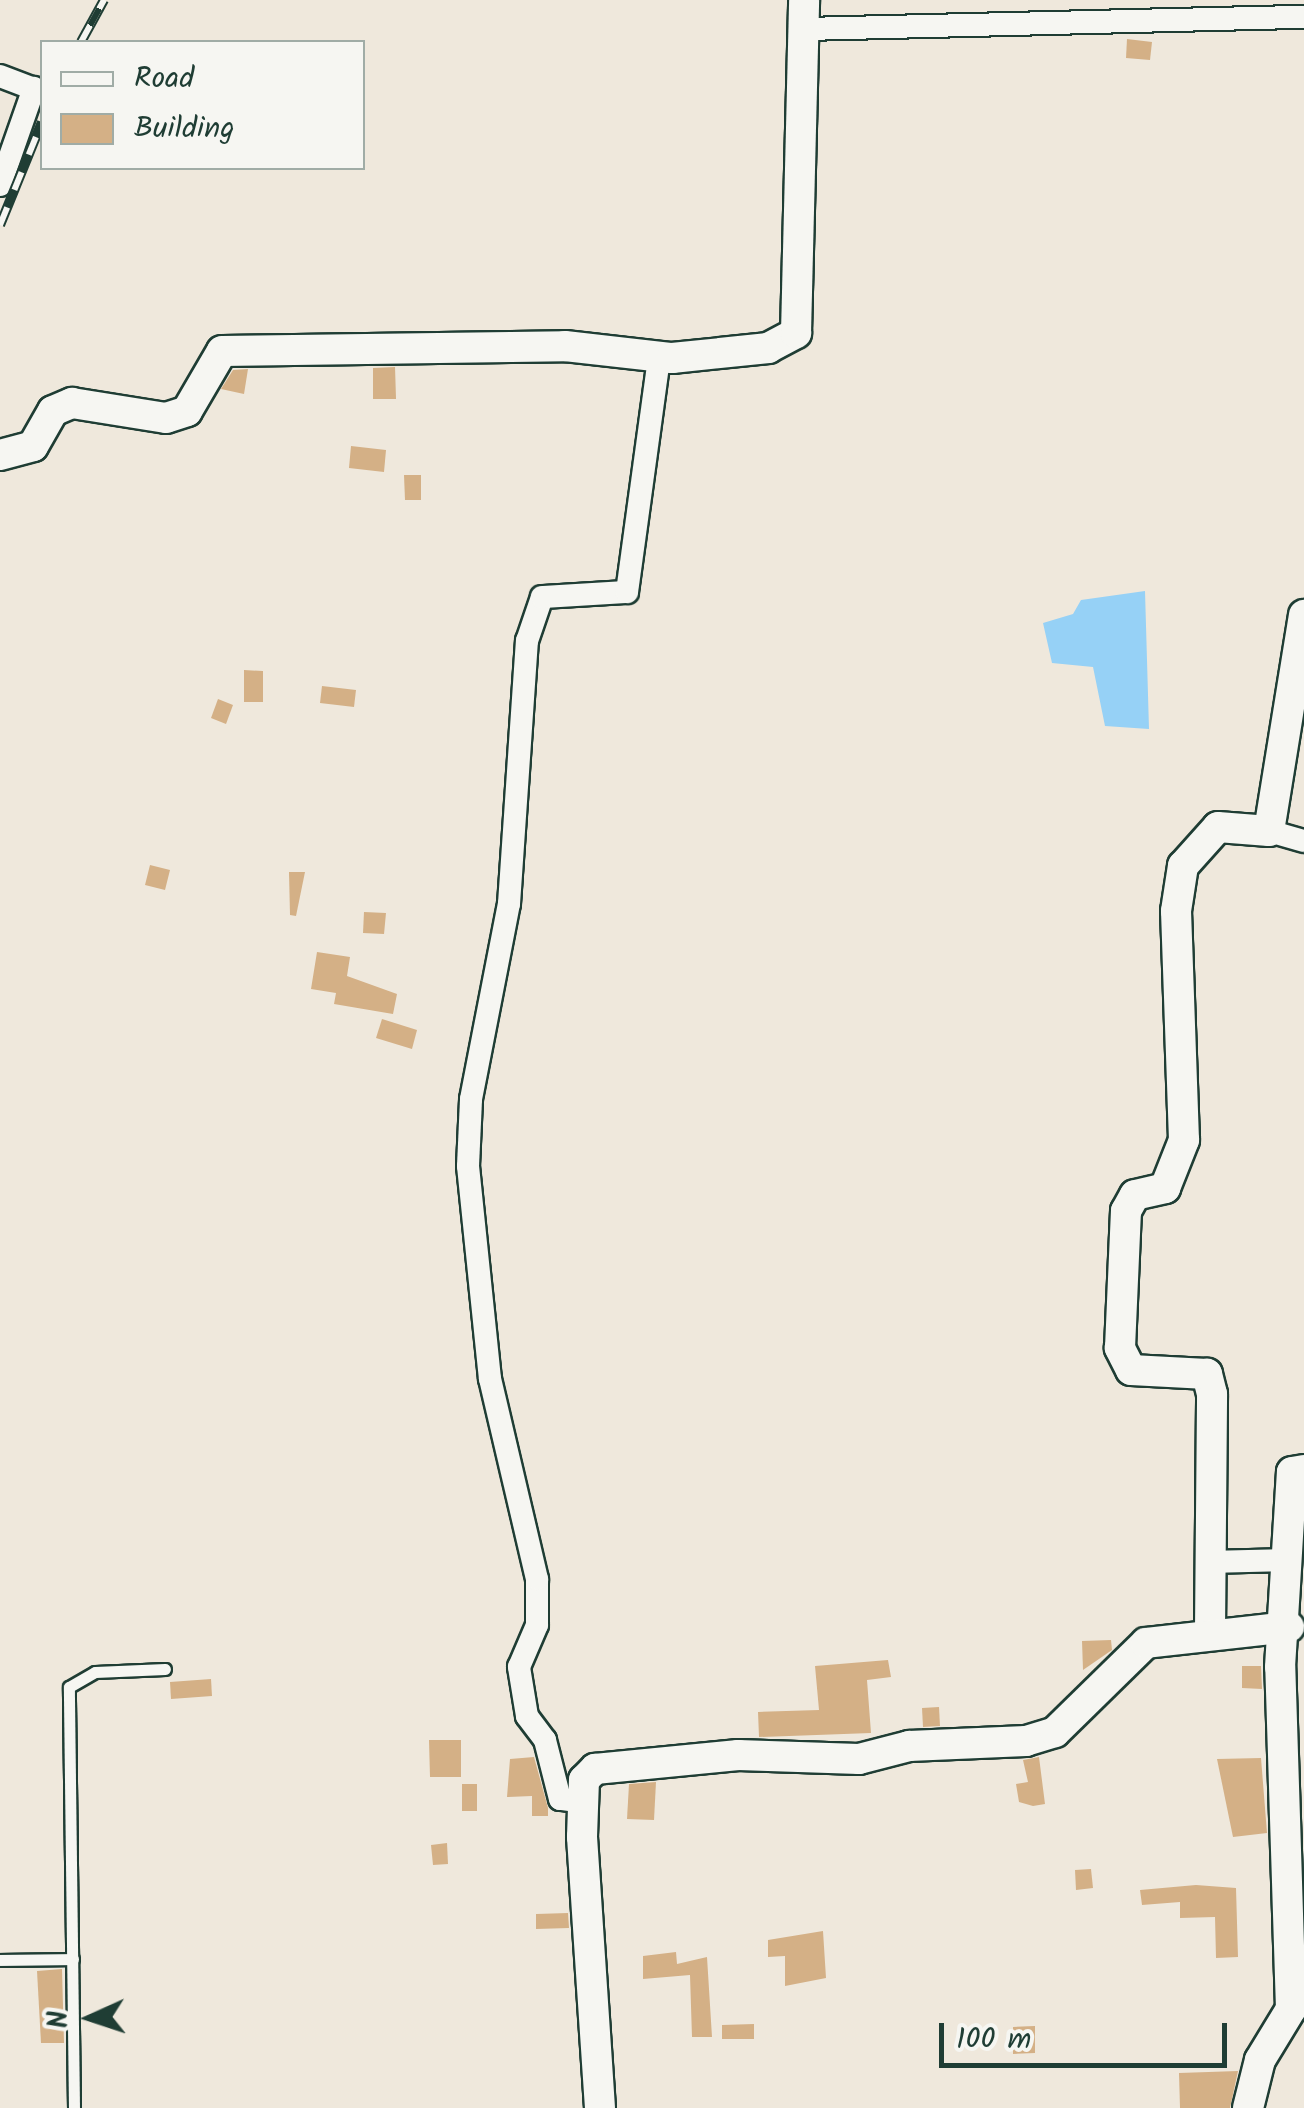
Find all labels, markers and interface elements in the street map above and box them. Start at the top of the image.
legend [40,40,365,170]
text: Road [134,55,194,103]
text: Building [134,105,234,153]
north arrow [40,1968,140,2068]
scale bar [944,2003,1232,2065]
text: N [37,2010,82,2030]
text: 100 m [956,2016,1031,2064]

